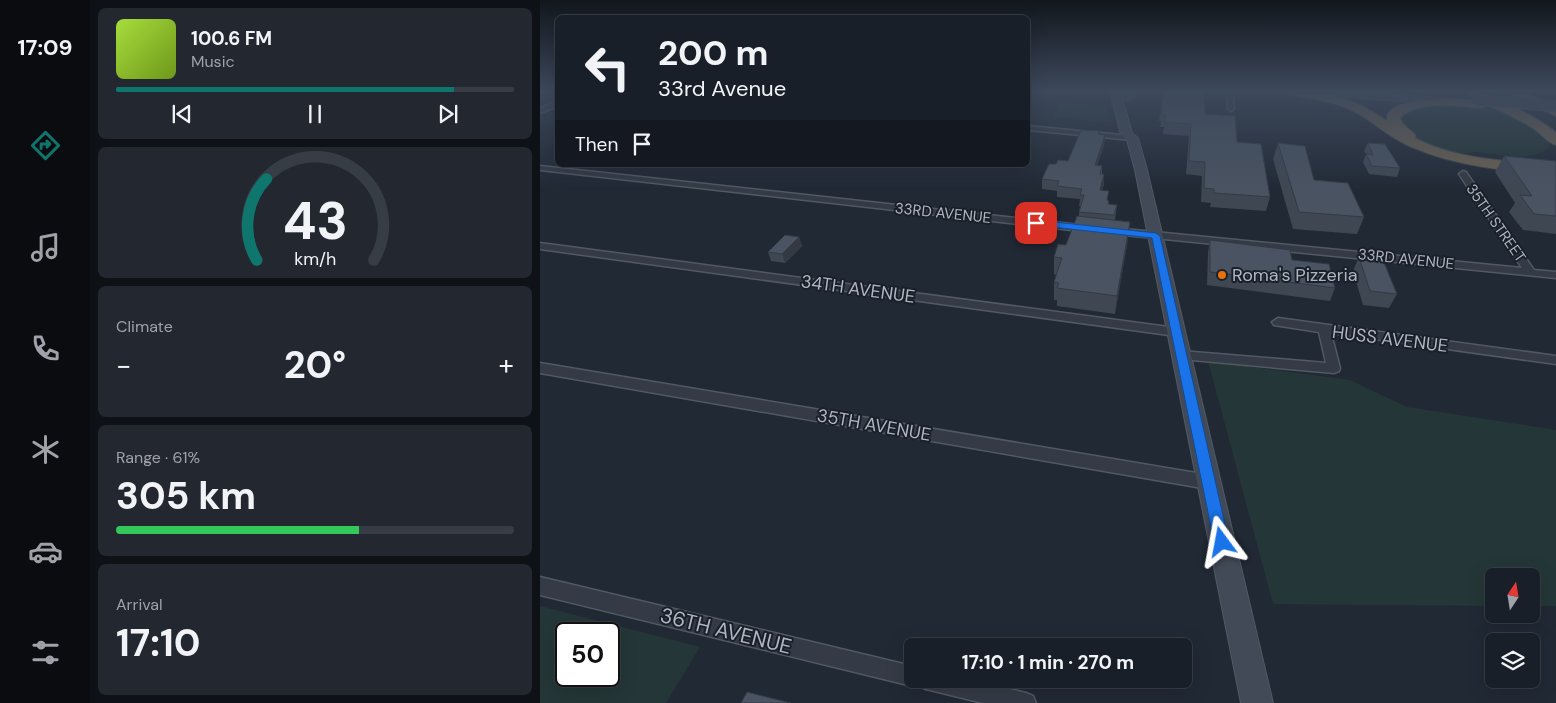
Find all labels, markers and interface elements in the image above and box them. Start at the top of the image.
text: 100.6 FM [191,26,272,51]
text: 200 m [658,30,769,76]
text: 17:09 [18,33,72,62]
icon: left [575,35,640,100]
text: Music [191,51,235,72]
text: 33rd Avenue [658,74,786,103]
icon: previous [168,100,196,128]
icon: pause [301,100,329,128]
icon: next [434,100,462,128]
icon: directions [28,128,63,163]
icon: arrive [628,130,656,158]
text: Then [575,132,618,157]
street label: 35TH STREET [1462,180,1530,266]
text: 43 [282,187,348,255]
street label: 33RD AVENUE [894,198,992,228]
pin [1015,202,1057,244]
icon: arrive [1022,209,1050,237]
icon: music [28,230,63,265]
street label: 33RD AVENUE [1357,244,1455,274]
text: km/h [294,247,336,271]
place label: Roma's Pizzeria [1232,263,1358,287]
street label: 34TH AVENUE [799,269,917,309]
marker: Roma's Pizzeria [1216,269,1228,281]
text: Climate [116,316,173,337]
street label: HUSS AVENUE [1331,320,1449,358]
icon: phone [28,331,63,366]
text: 20° [284,340,346,390]
text: − [116,347,131,384]
text: + [499,347,514,384]
street label: 35TH AVENUE [815,403,933,447]
icon: climate [28,432,63,467]
text: Range · 61% [116,447,200,468]
text: 305 km [116,471,256,521]
position arrow [1195,515,1247,567]
icon: car [28,534,63,569]
north arrow [1485,568,1540,622]
map controls [1485,568,1540,688]
text: Arrival [116,594,163,615]
street label: 36TH AVENUE [657,601,795,661]
text: 17:10 [116,618,200,668]
speed limit sign: 50 [555,622,620,687]
button: layers [1485,633,1540,688]
icon: filters [28,635,63,670]
text: 17:10 · 1 min · 270 m [962,650,1134,675]

